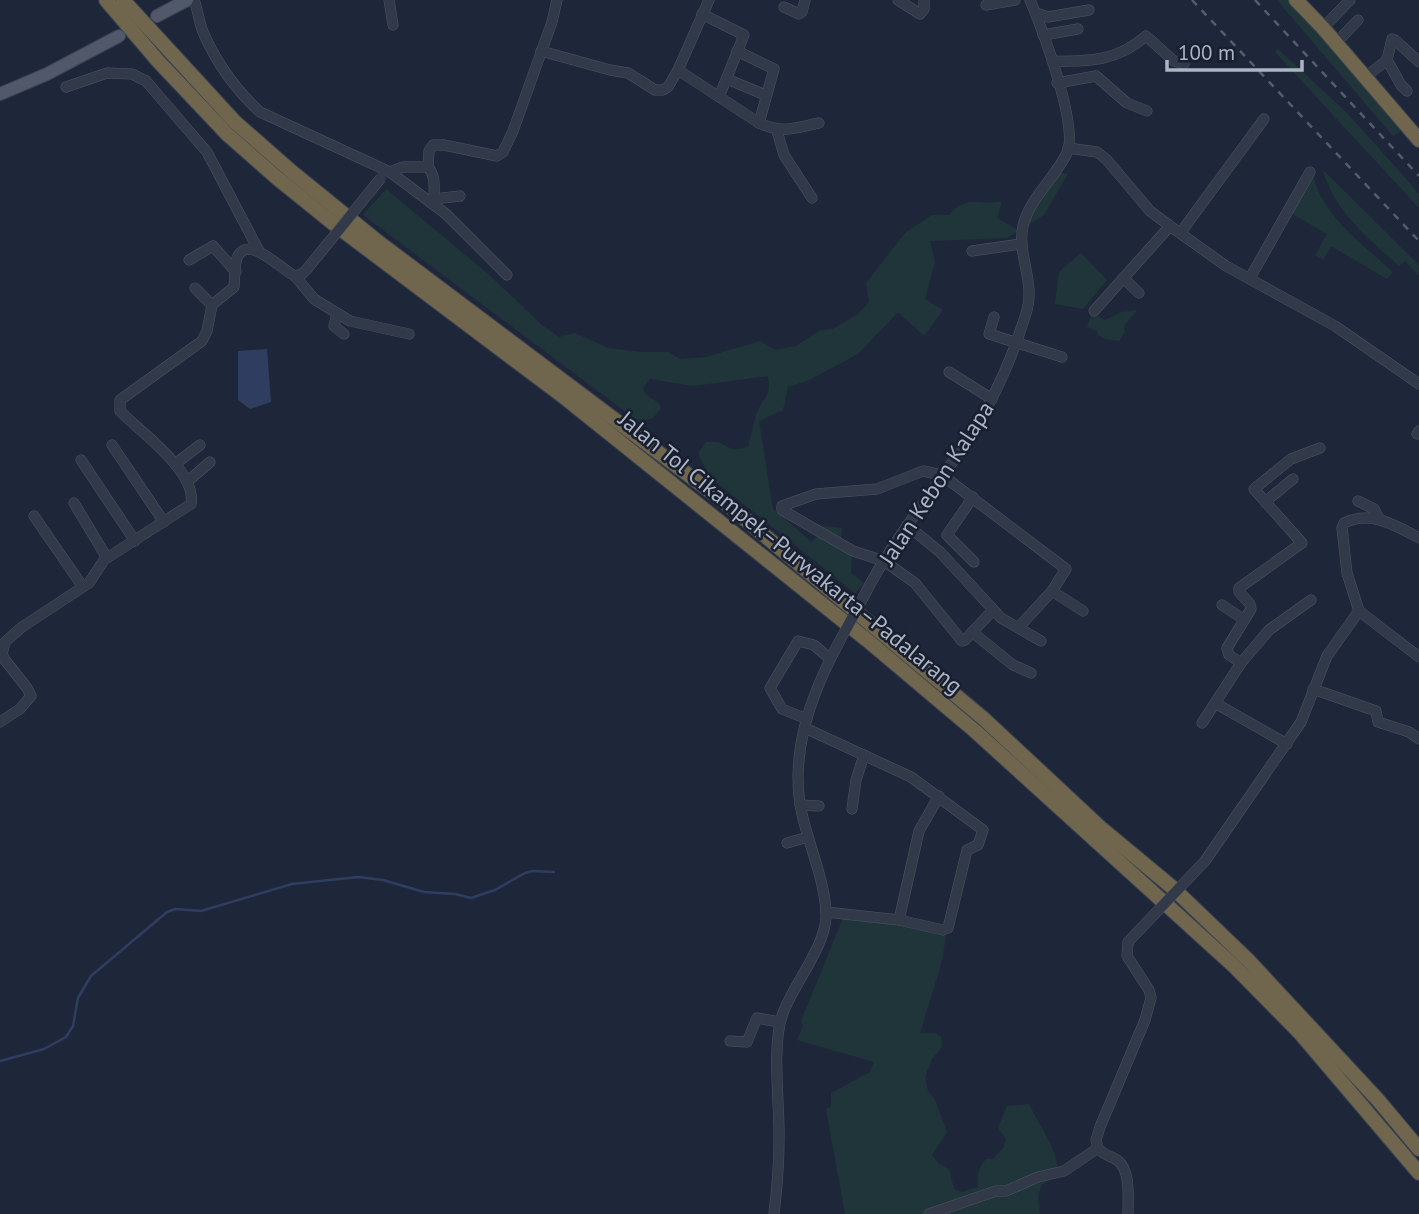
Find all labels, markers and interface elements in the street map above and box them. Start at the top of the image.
scale bar [1167,28,1302,72]
text: 100 m [1178,39,1235,66]
street label: Jalan Kebon Kalapa [872,396,1000,571]
street label: Jalan Tol Cikampek–Purwakarta–Padalarang [612,403,969,700]

